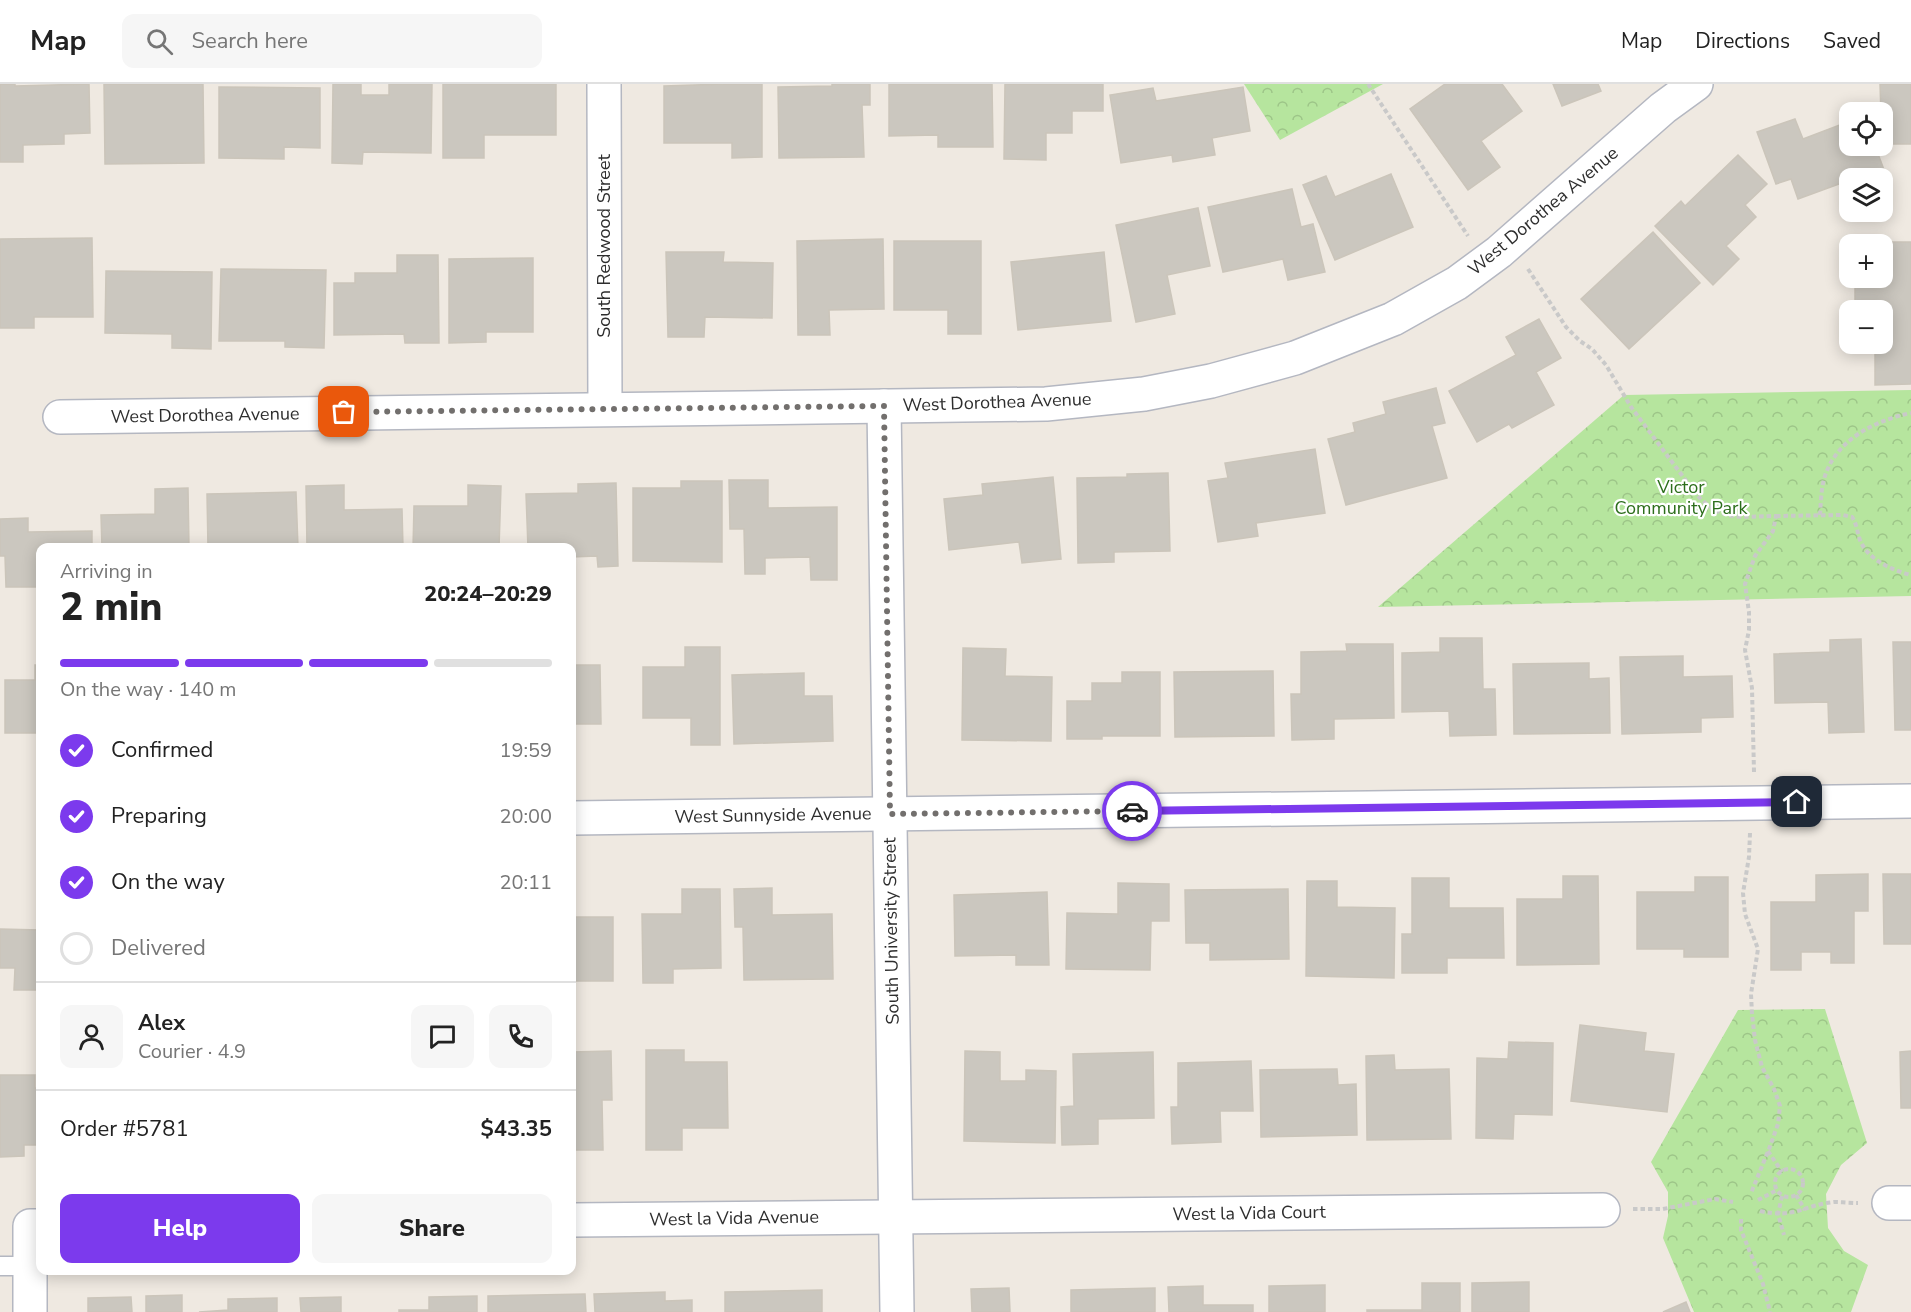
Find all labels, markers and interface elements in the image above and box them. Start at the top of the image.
search box [122,14,542,68]
text: Map [30,22,86,60]
icon: search [143,25,176,58]
text: Search here [191,26,308,56]
text: Map [1621,27,1662,55]
text: Directions [1695,27,1790,55]
text: Saved [1823,27,1881,55]
map controls [1839,102,1893,354]
button: locate [1839,102,1893,156]
street label: West Dorothea Avenue [1463,141,1623,281]
street label: South Redwood Street [592,154,616,338]
button: layers [1839,168,1893,222]
button: + [1839,234,1893,288]
button: − [1839,300,1893,354]
pin [318,386,369,437]
street label: West Dorothea Avenue [902,387,1092,417]
icon: bag [327,395,360,428]
street label: West Dorothea Avenue [110,401,300,429]
park label: Victor Community Park [1614,475,1749,520]
text: Arriving in [60,558,153,585]
text: 20:24–20:29 [424,579,552,609]
text: 2 min [60,581,163,634]
text: On the way · 140 m [60,676,236,703]
icon: check [60,734,93,767]
text: Confirmed [111,735,213,765]
text: 19:59 [499,737,552,764]
pin [1771,776,1822,827]
courier [1102,781,1162,841]
icon: home [1780,785,1813,818]
icon: car [1116,795,1149,828]
icon: check [60,800,93,833]
text: Preparing [111,801,207,831]
street label: West Sunnyside Avenue [674,801,872,829]
text: 20:00 [499,803,552,830]
street label: South University Street [877,837,905,1025]
icon: check [60,866,93,899]
text: On the way [111,867,225,897]
text: 20:11 [499,869,552,896]
text: Delivered [111,933,206,963]
button: person [60,1005,123,1068]
button: chat [411,1005,474,1068]
button: phone [489,1005,552,1068]
text: Alex [138,1008,185,1038]
text: Courier · 4.9 [138,1038,246,1065]
text: Order #5781 [60,1114,189,1144]
text: $43.35 [481,1114,552,1144]
button: Help [60,1194,300,1263]
button: Share [312,1194,552,1263]
street label: West la Vida Court [1172,1200,1327,1226]
street label: West la Vida Avenue [649,1205,819,1231]

